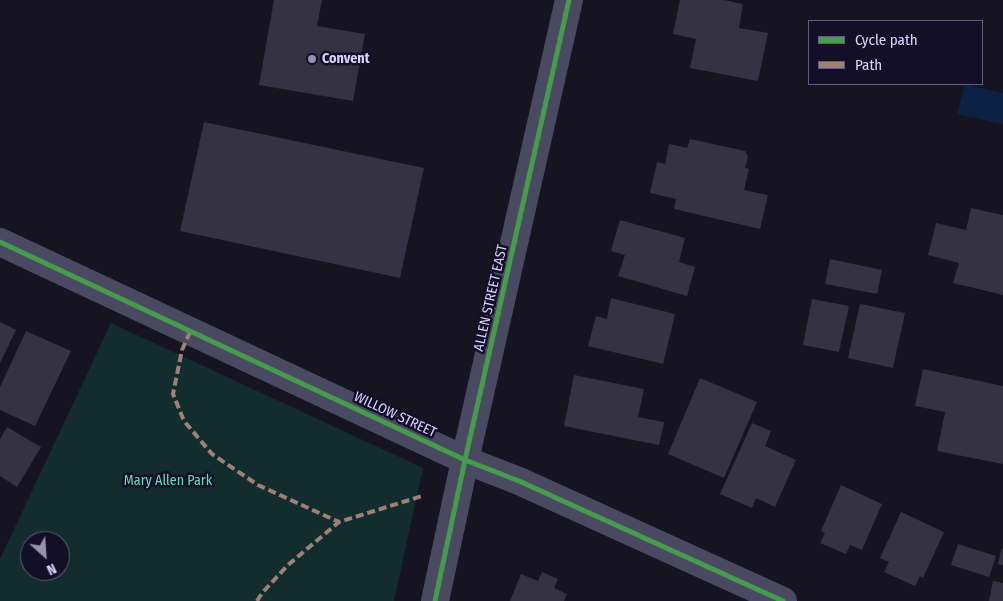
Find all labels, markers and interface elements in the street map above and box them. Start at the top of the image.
legend [808,20,983,85]
text: Cycle path [855,31,918,49]
place label: Convent [322,51,370,67]
marker: Convent [306,53,318,65]
text: Path [855,56,882,74]
street label: ALLEN STREET EAST [471,243,511,353]
street label: WILLOW STREET [351,389,439,441]
park label: Mary Allen Park [124,473,212,489]
north arrow [20,531,70,581]
text: N [44,560,59,579]

